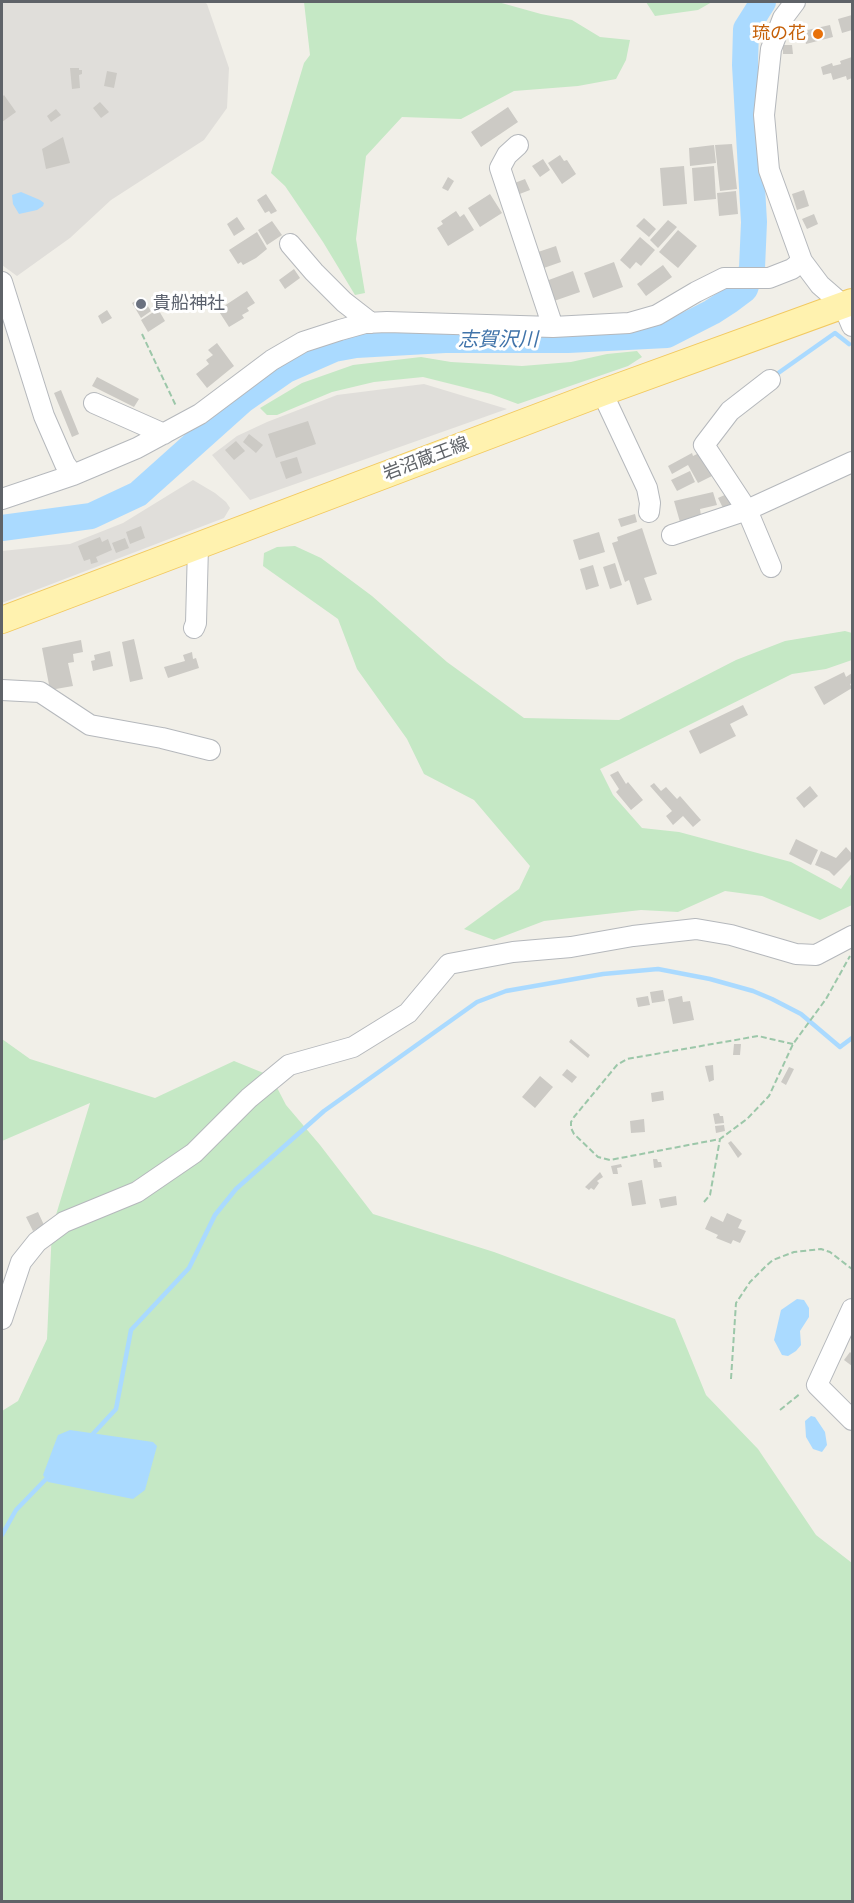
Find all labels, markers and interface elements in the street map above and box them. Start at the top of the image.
place label: 琉の花 [752,23,806,45]
marker: 琉の花 [811,27,825,41]
place label: 貴船神社 [153,293,225,315]
marker: 貴船神社 [134,297,148,311]
water label: 志賀沢川 [458,328,538,352]
street label: 岩沼蔵王線 [380,433,472,485]

